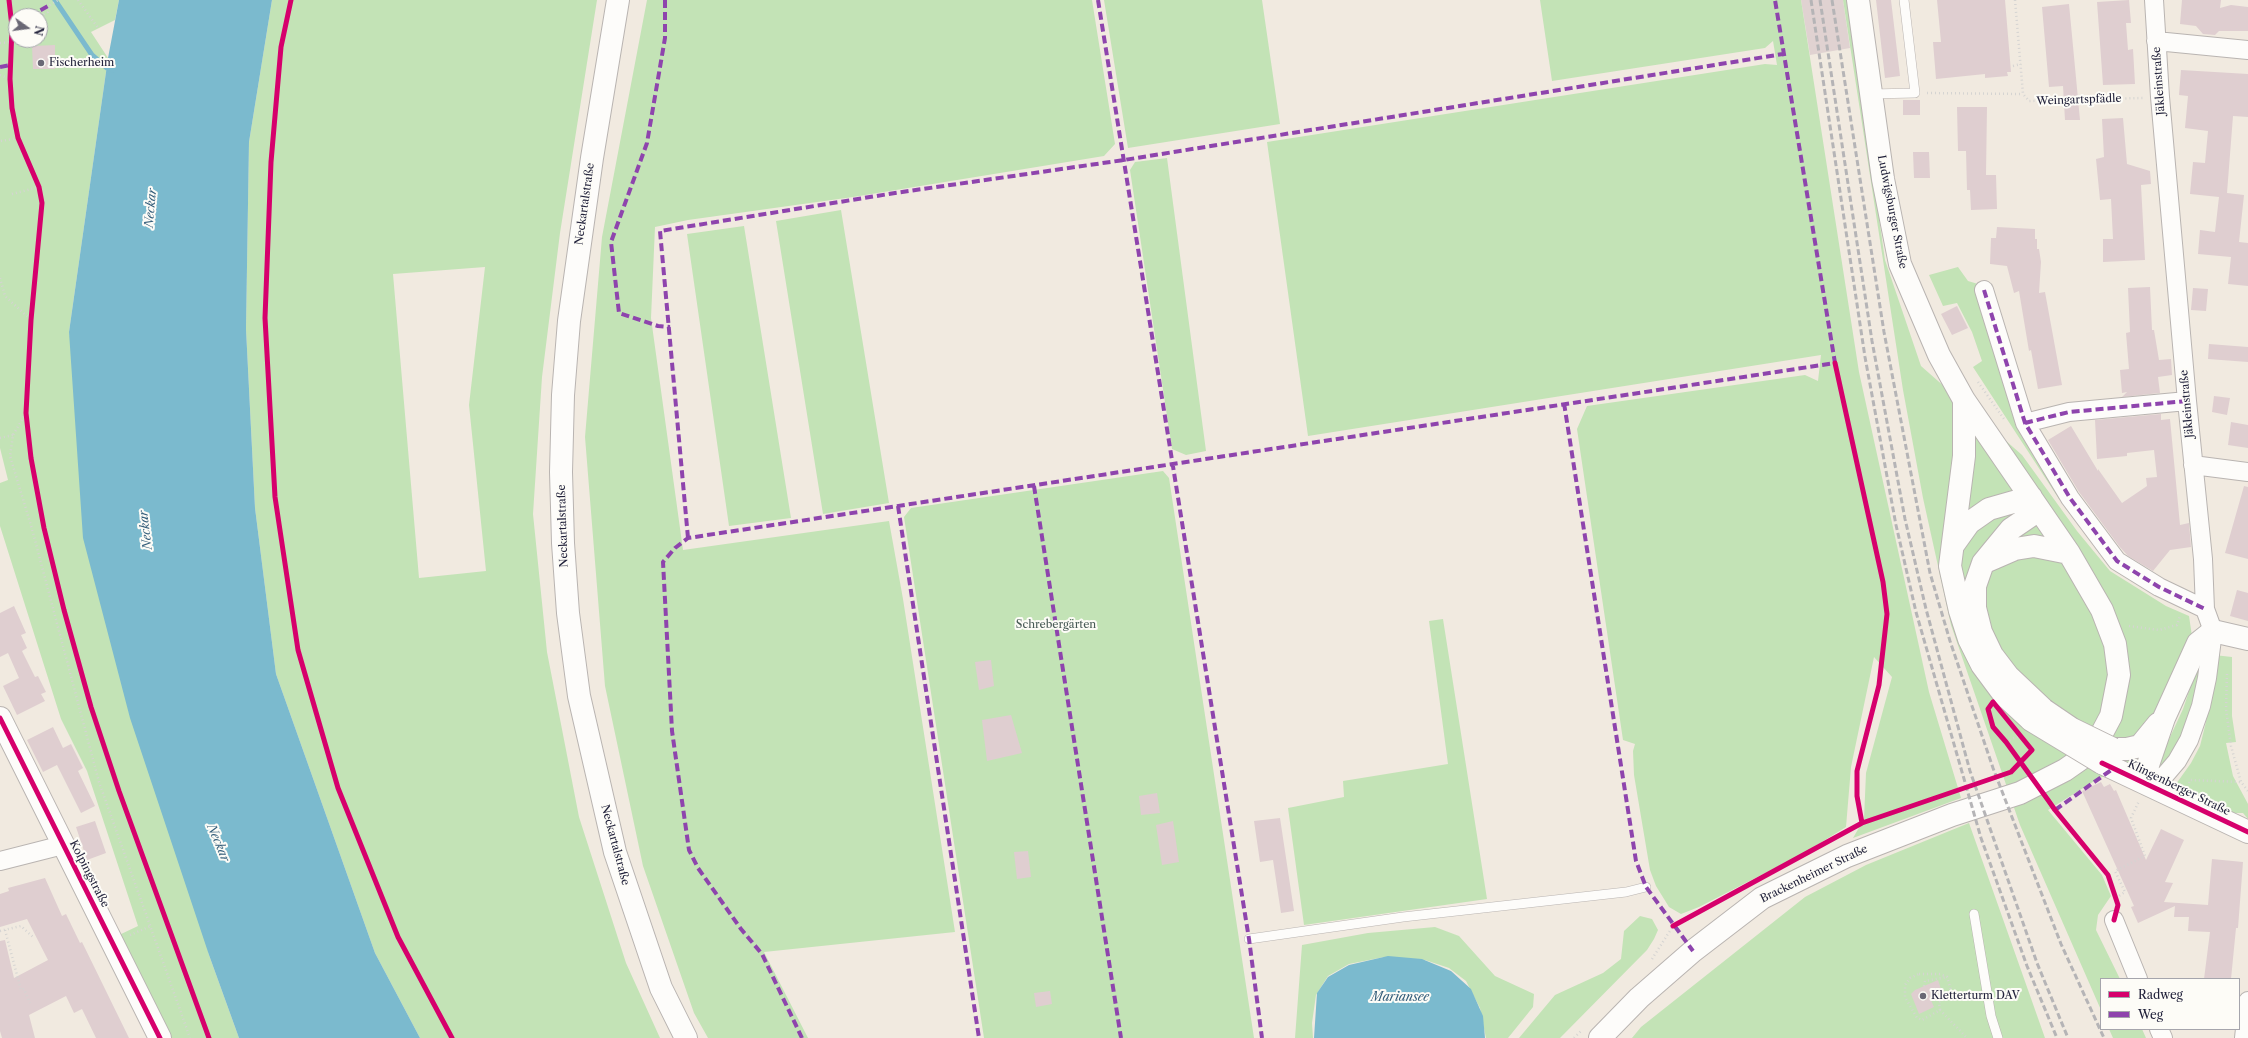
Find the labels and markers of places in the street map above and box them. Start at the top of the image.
place label: Fischerheim [49,56,114,70]
marker: Fischerheim [36,58,46,68]
place label: Kletterturm DAV [1931,989,2020,1003]
marker: Kletterturm DAV [1918,991,1928,1001]

